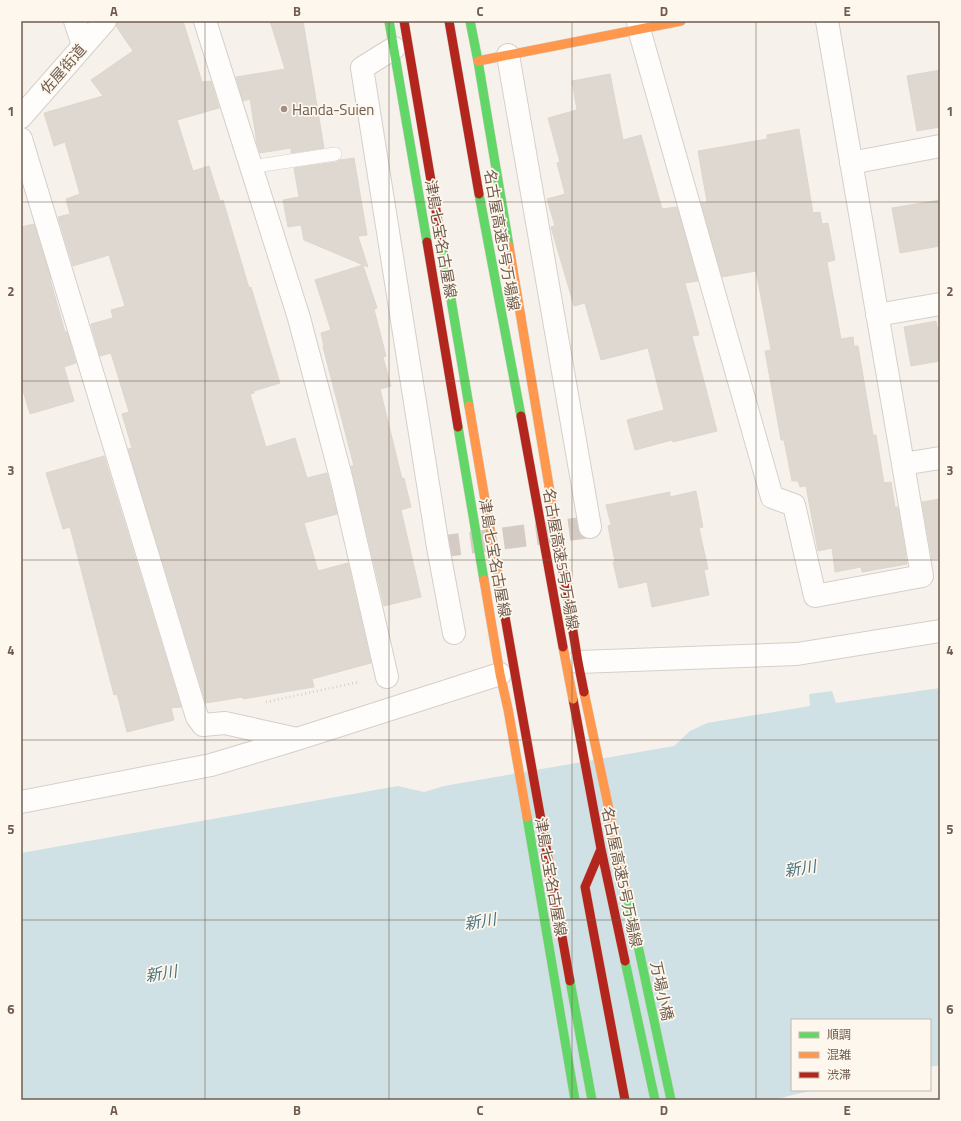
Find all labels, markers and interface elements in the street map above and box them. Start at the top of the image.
text: A [110,1,118,21]
text: B [293,1,301,21]
text: C [476,1,484,21]
text: D [660,1,668,21]
text: E [843,1,851,21]
street label: 佐屋街道 [35,39,91,99]
place label: Handa-Suien [292,98,374,121]
text: 1 [7,101,15,121]
text: 1 [946,101,954,121]
marker: Handa-Suien [279,104,289,114]
street label: 名古屋高速5号万場線 [478,167,526,313]
street label: 津島七宝名古屋線 [419,178,463,300]
text: 2 [7,281,15,301]
text: 2 [946,281,954,301]
text: 3 [7,460,15,480]
text: 3 [946,460,954,480]
street label: 名古屋高速5号万場線 [537,486,585,632]
street label: 津島七宝名古屋線 [473,497,517,619]
text: 4 [7,640,15,660]
text: 4 [946,640,954,660]
street label: 名古屋高速5号万場線 [596,804,648,950]
street label: 津島七宝名古屋線 [529,816,573,938]
text: 5 [7,819,15,839]
text: 5 [946,819,954,839]
water label: 新川 [782,853,820,882]
water label: 新川 [462,906,500,935]
water label: 新川 [143,958,181,987]
street label: 万場小橋 [645,959,679,1023]
text: 6 [7,999,15,1019]
text: 6 [946,999,954,1019]
legend [791,1019,931,1091]
text: 順調 [827,1025,851,1044]
text: 混雑 [827,1045,851,1064]
text: 渋滞 [827,1065,851,1084]
text: A [110,1100,118,1120]
text: B [293,1100,301,1120]
text: C [476,1100,484,1120]
text: D [660,1100,668,1120]
text: E [843,1100,851,1120]

